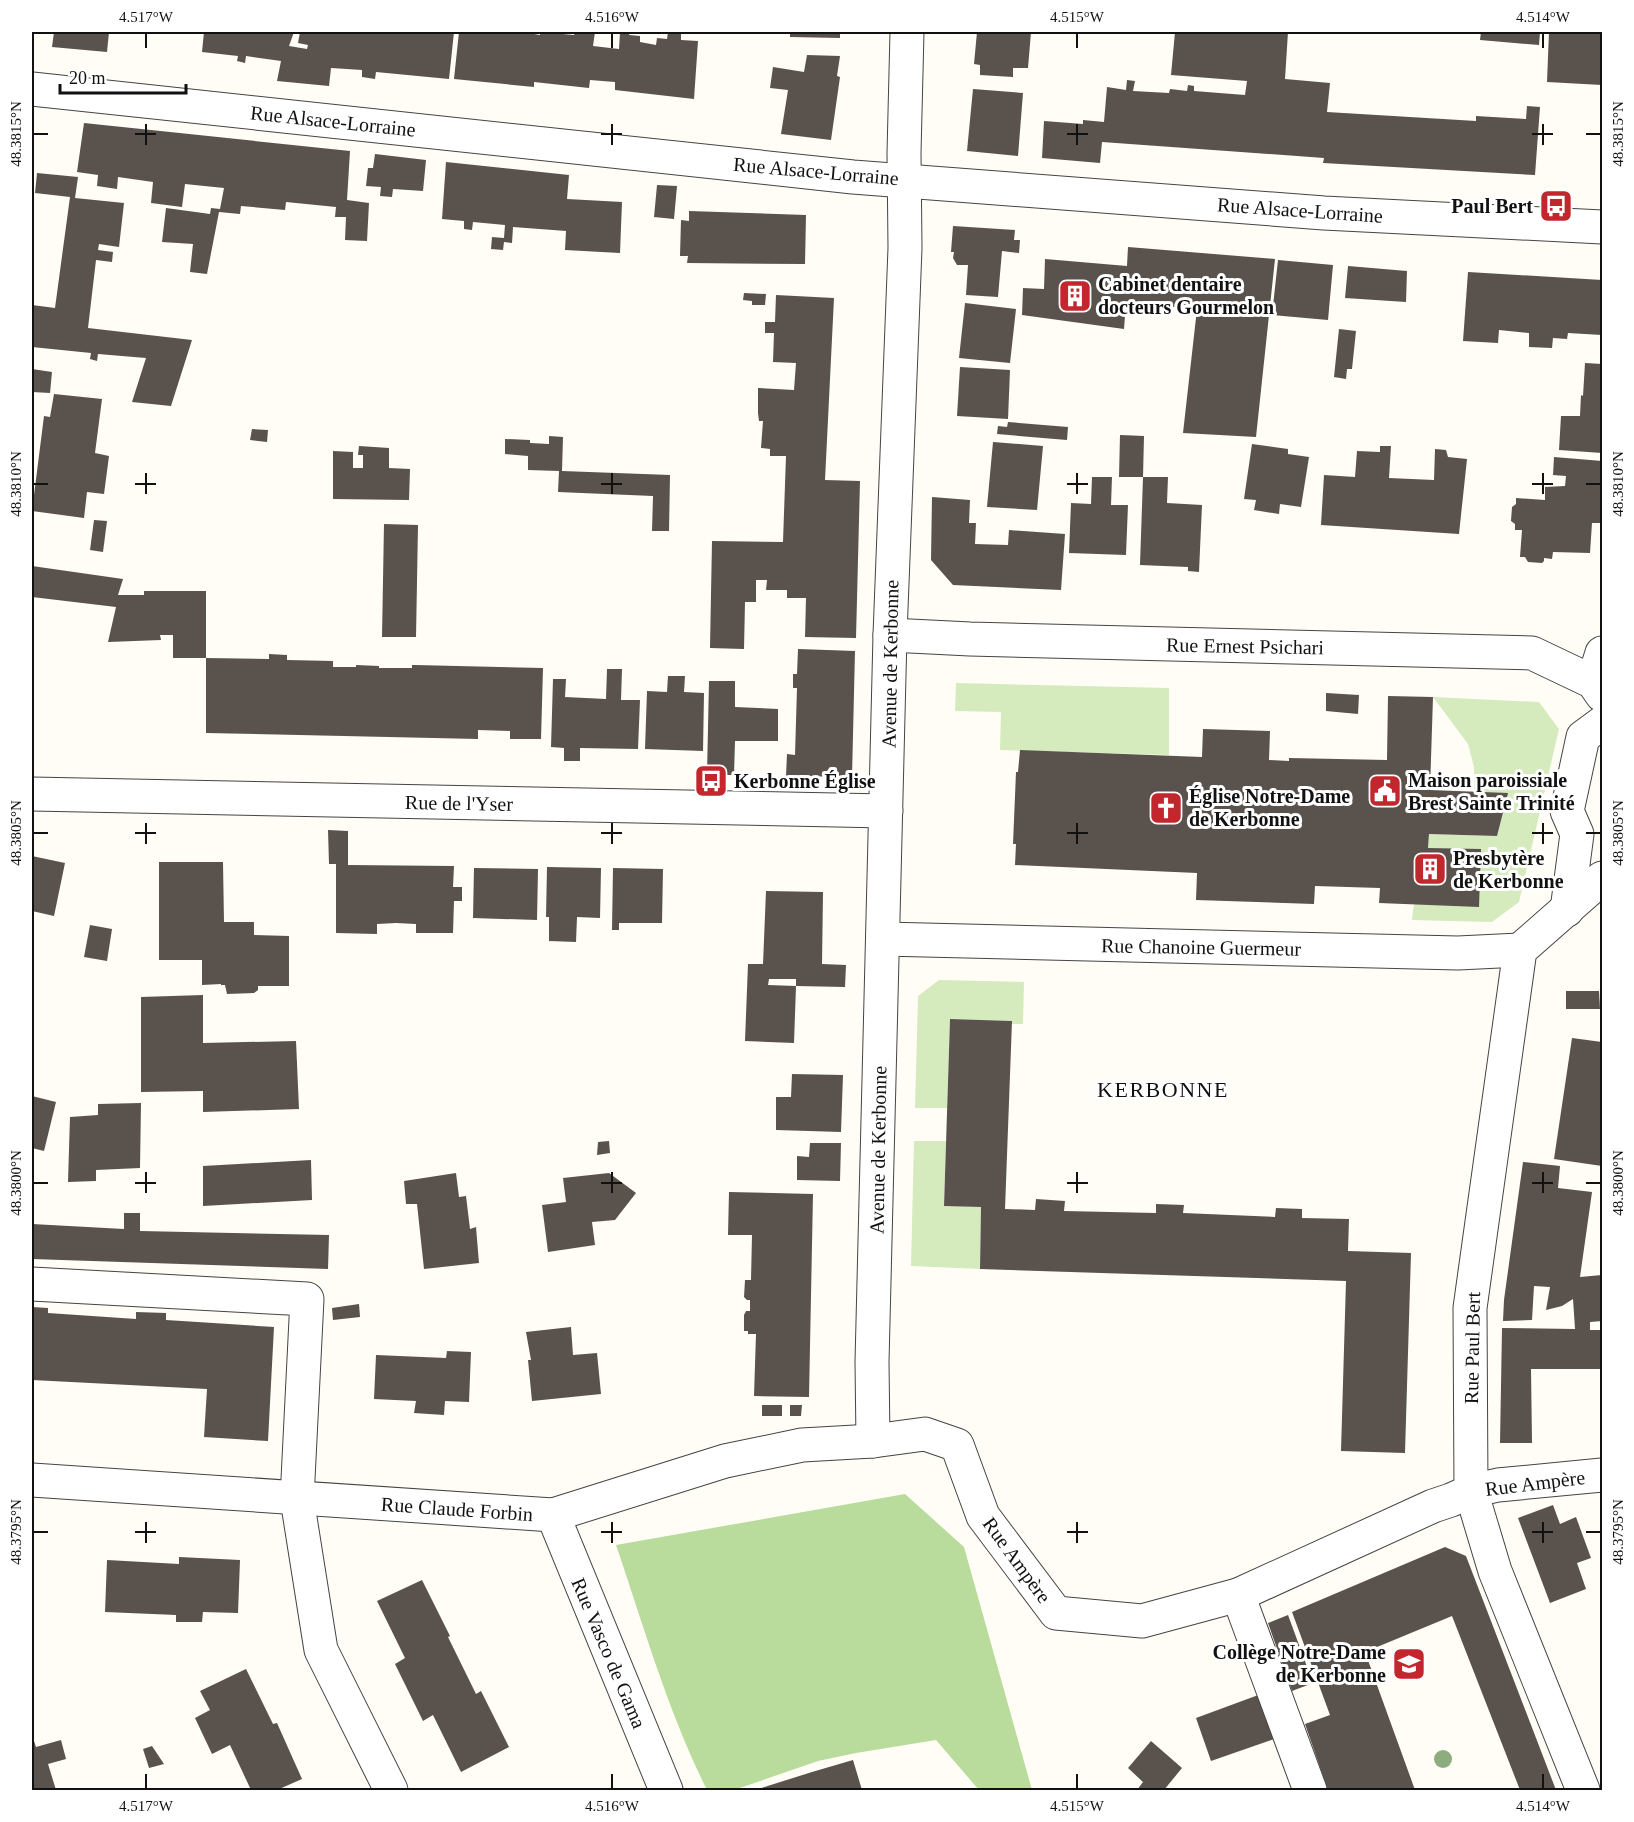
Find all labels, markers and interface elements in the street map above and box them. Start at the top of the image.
text: 4.517°W [119,9,174,25]
text: 4.516°W [585,9,640,25]
text: 4.515°W [1050,9,1105,25]
text: 4.514°W [1516,9,1571,25]
scale bar [60,57,186,95]
text: 20 m [69,68,106,88]
text: 48.3815°N [8,101,24,167]
street label: Rue Alsace-Lorraine [249,101,417,141]
text: 48.3815°N [1610,101,1626,167]
street label: Rue Alsace-Lorraine [732,153,900,189]
bus stop icon: Paul Bert [1538,188,1574,224]
street label: Rue Alsace-Lorraine [1216,193,1384,227]
place label: Paul Bert [1451,195,1533,217]
place label: Cabinet dentaire docteurs Gourmelon [1098,273,1274,318]
building icon: Cabinet dentaire docteurs Gourmelon [1057,278,1093,314]
text: 48.3810°N [8,451,24,517]
text: 48.3810°N [1610,451,1626,517]
street label: Avenue de Kerbonne [878,579,902,748]
street label: Rue Ernest Psichari [1166,634,1324,658]
bus stop icon: Kerbonne Église [693,763,729,799]
place label: Maison paroissiale Brest Sainte Trinité [1408,769,1575,814]
place label: Kerbonne Église [734,770,876,793]
public building icon: Maison paroissiale Brest Sainte Trinité [1367,773,1403,809]
place label: Église Notre-Dame de Kerbonne [1189,785,1350,830]
church icon: Église Notre-Dame de Kerbonne [1148,790,1184,826]
street label: Rue de l'Yser [405,791,514,815]
text: 48.3805°N [8,800,24,866]
text: 48.3805°N [1610,800,1626,866]
place label: Presbytère de Kerbonne [1453,847,1564,892]
building icon: Presbytère de Kerbonne [1412,851,1448,887]
street label: Rue Chanoine Guermeur [1101,934,1301,960]
street label: Avenue de Kerbonne [866,1065,890,1234]
district label: KERBONNE [1097,1077,1229,1102]
text: 48.3800°N [8,1150,24,1216]
text: 48.3800°N [1610,1150,1626,1216]
street label: Rue Paul Bert [1460,1291,1484,1404]
street label: Rue Ampère [1484,1466,1586,1501]
street label: Rue Claude Forbin [380,1493,534,1525]
text: 48.3795°N [8,1499,24,1565]
text: 48.3795°N [1610,1499,1626,1565]
street label: Rue Ampère [978,1513,1056,1608]
street label: Rue Vasco de Gama [567,1574,651,1732]
place label: Collège Notre-Dame de Kerbonne [1213,1641,1386,1686]
school or university icon: Collège Notre-Dame de Kerbonne [1391,1646,1427,1682]
text: 4.517°W [119,1798,174,1814]
text: 4.516°W [585,1798,640,1814]
text: 4.515°W [1050,1798,1105,1814]
text: 4.514°W [1516,1798,1571,1814]

